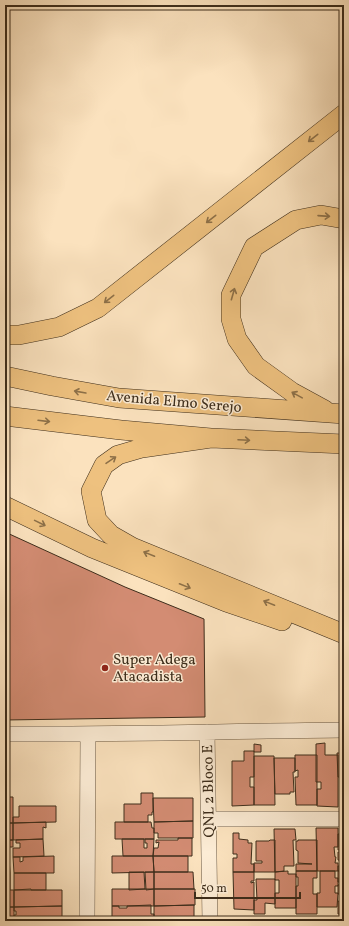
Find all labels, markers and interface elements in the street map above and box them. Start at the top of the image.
one-way arrow [308,134,319,142]
one-way arrow [317,213,330,220]
one-way arrow [206,214,217,223]
one-way arrow [230,287,237,300]
one-way arrow [104,295,115,304]
street label: Avenida Elmo Serejo [105,386,242,419]
one-way arrow [74,387,87,395]
one-way arrow [291,391,303,398]
one-way arrow [37,417,50,425]
one-way arrow [237,436,250,443]
one-way arrow [105,456,116,464]
one-way arrow [34,520,46,527]
one-way arrow [143,550,155,557]
one-way arrow [178,582,190,590]
one-way arrow [264,599,276,606]
place label: Super Adega Atacadista [113,650,196,688]
marker: Super Adega Atacadista [100,663,110,673]
street label: QNL 2 Bloco E [198,744,221,838]
scale bar [195,874,300,900]
text: 50 m [201,881,227,897]

